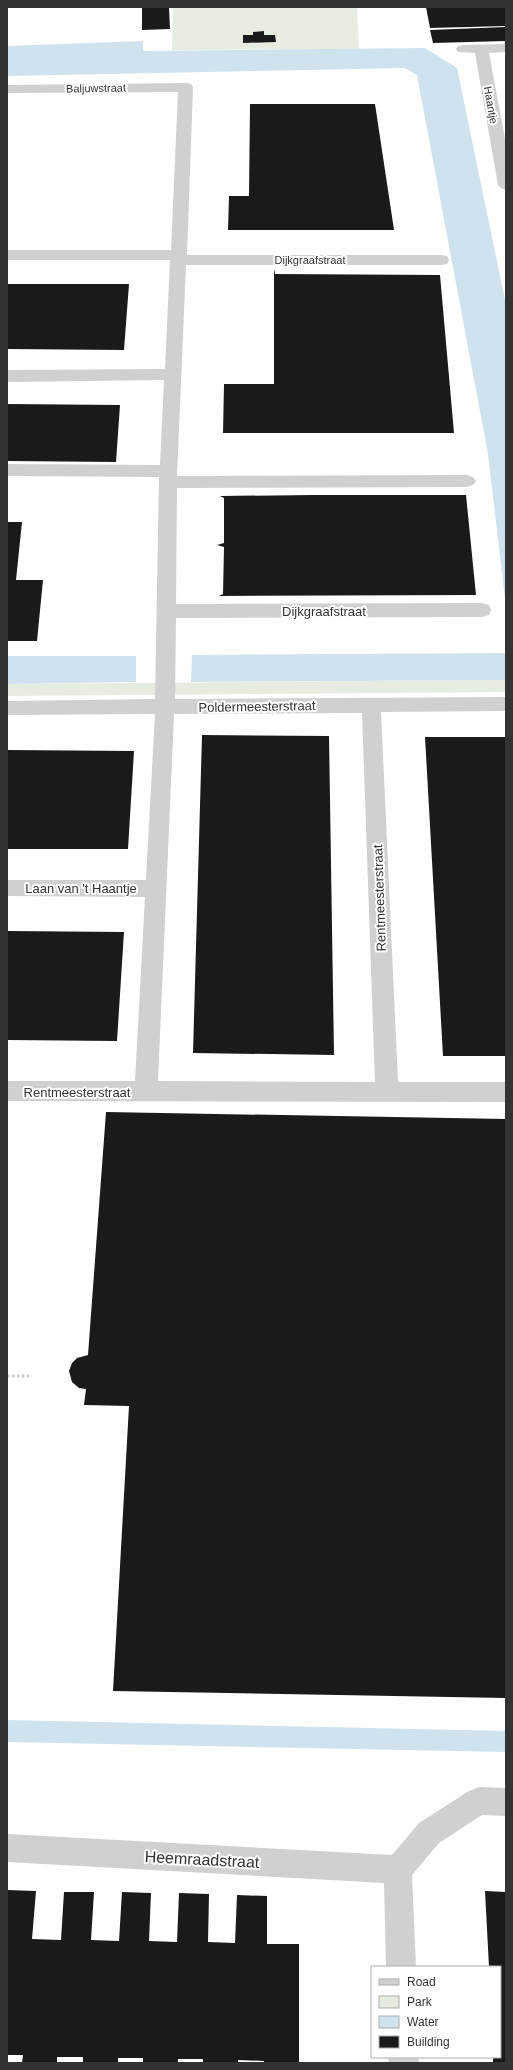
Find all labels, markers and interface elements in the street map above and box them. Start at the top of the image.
street label: Baljuwstraat [66,81,126,95]
street label: Haantje [482,85,500,125]
street label: Dijkgraafstraat [275,254,345,266]
street label: Dijkgraafstraat [282,604,366,619]
street label: Poldermeesterstraat [198,698,316,715]
street label: Rentmeesterstraat [370,844,389,952]
street label: Laan van 't Haantje [25,881,137,896]
street label: Rentmeesterstraat [24,1085,131,1100]
street label: Heemraadstraat [144,1848,260,1871]
legend [371,1966,501,2058]
text: Road [407,1975,436,1989]
text: Park [407,1995,433,2009]
text: Water [407,2015,439,2029]
text: Building [407,2035,450,2049]

